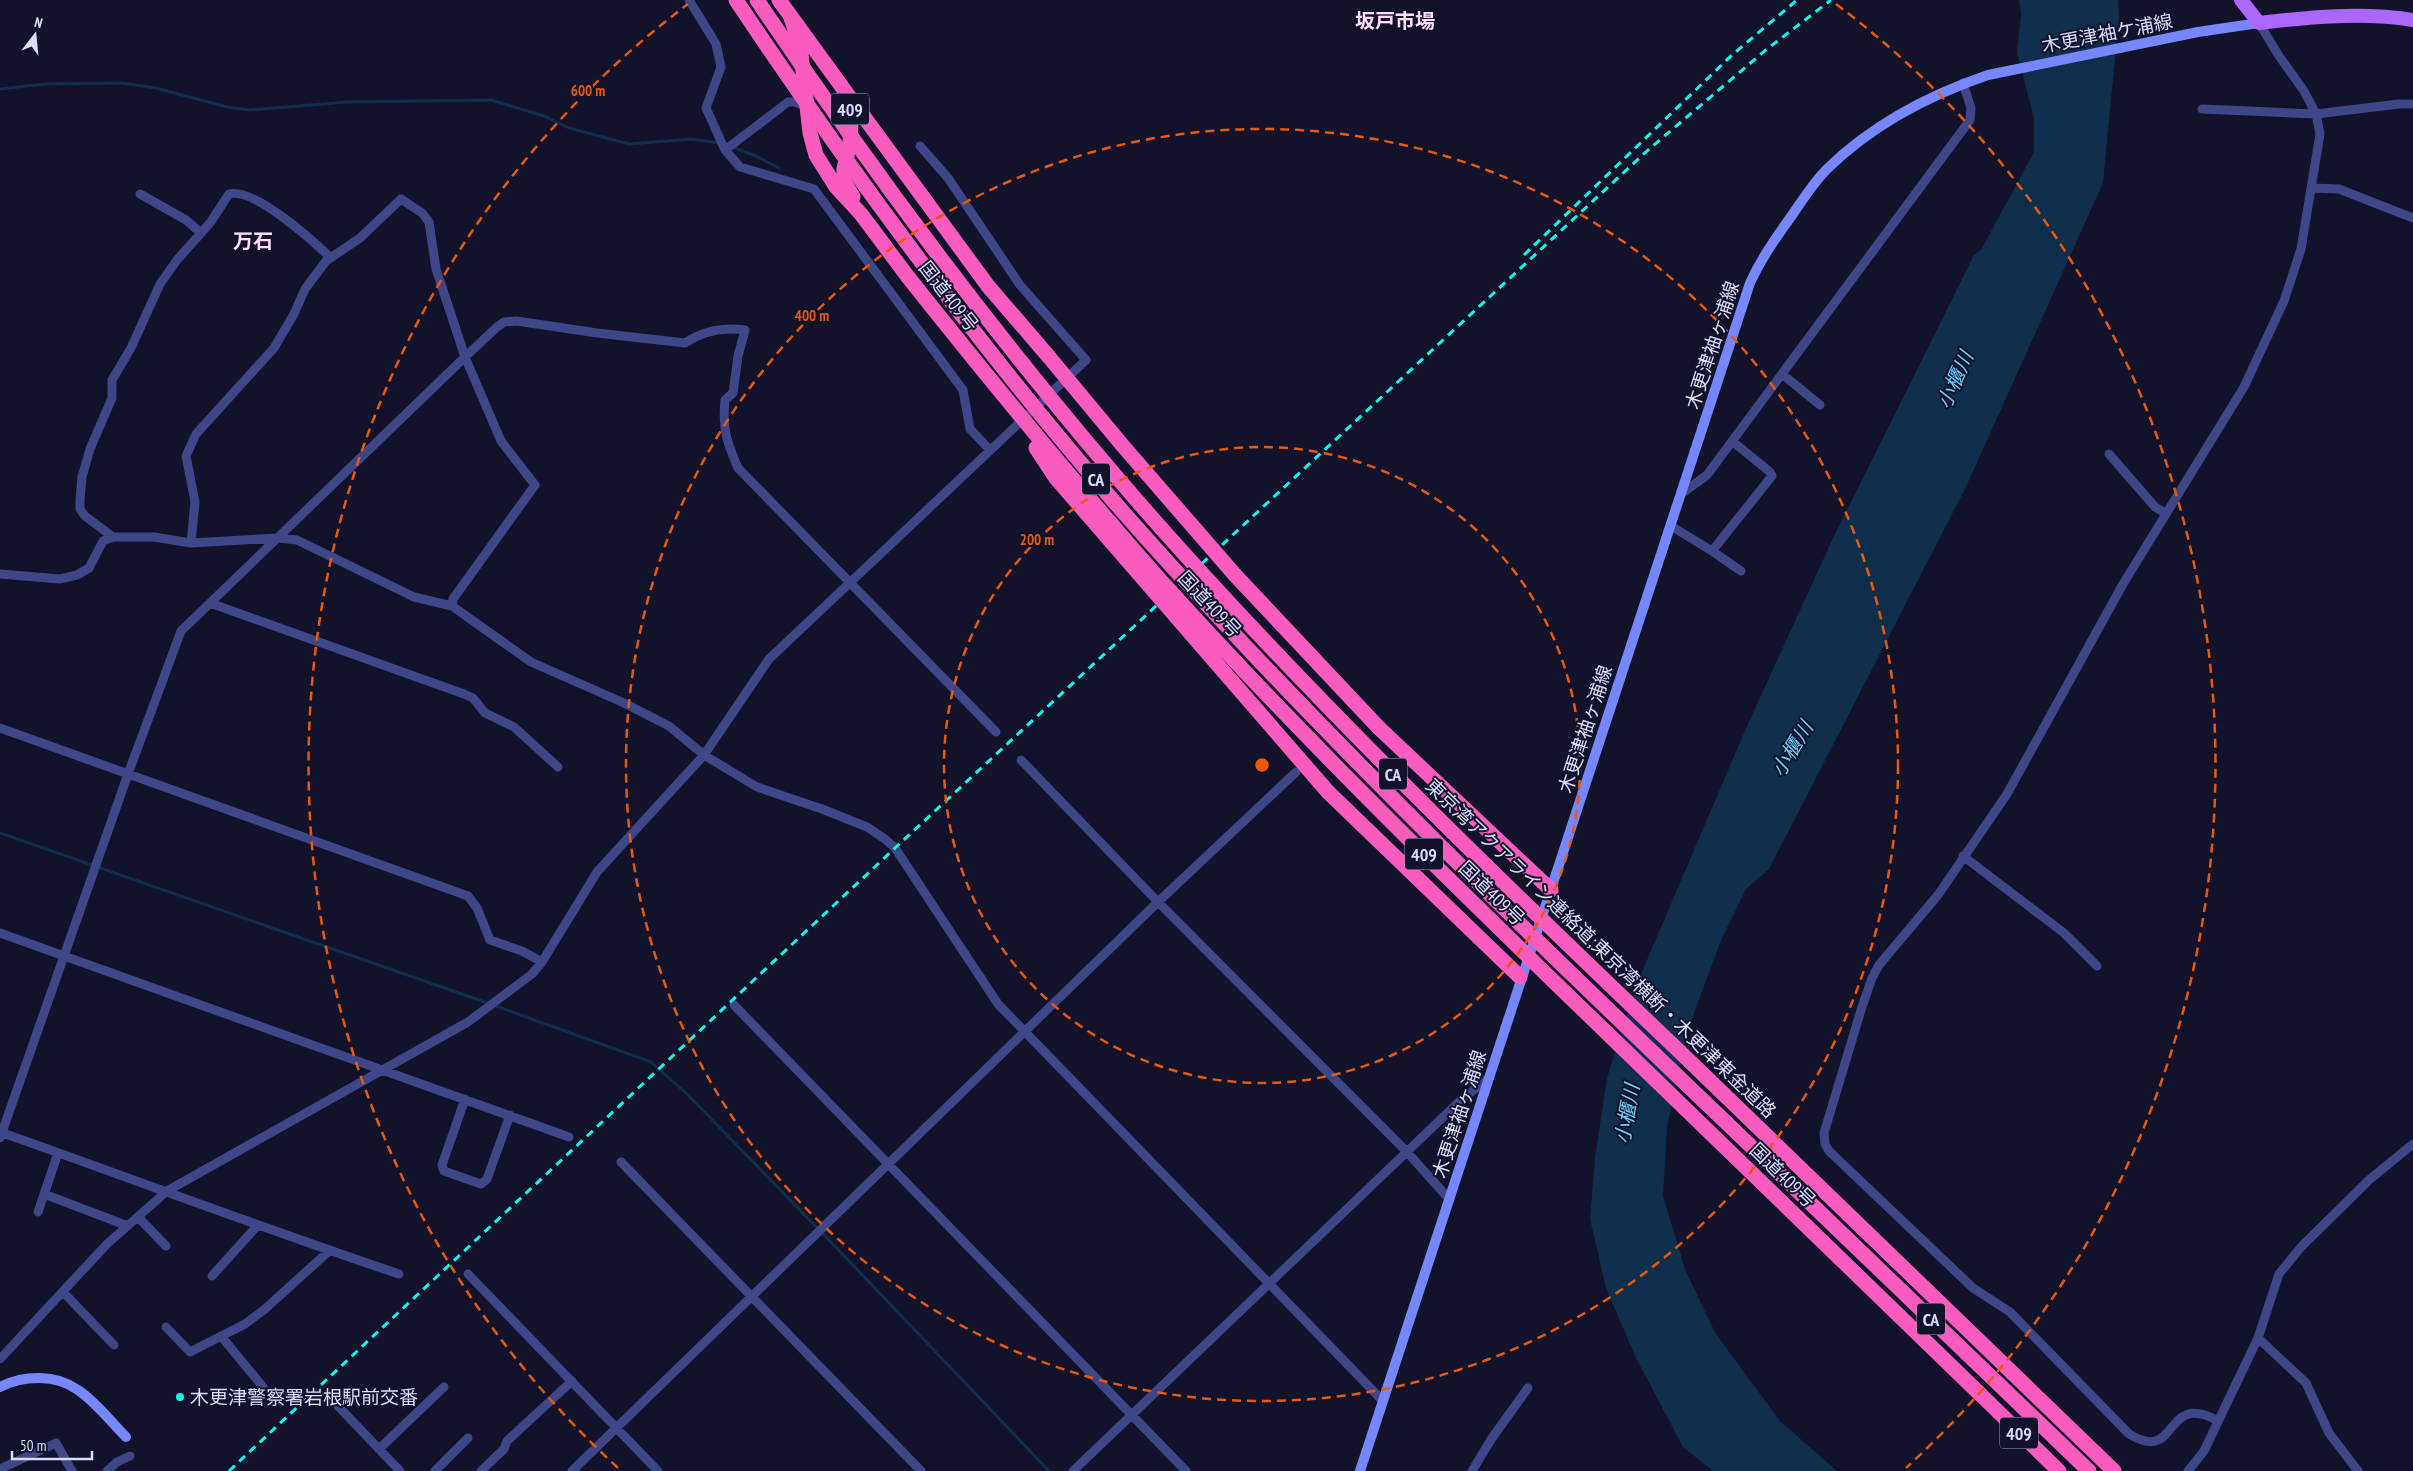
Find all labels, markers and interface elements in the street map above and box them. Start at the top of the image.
district label: 坂戸市場 [1355,8,1435,34]
street label: 木更津袖ケ浦線 [2039,9,2175,57]
north arrow [10,10,60,60]
text: N [32,13,45,32]
text: 600 m [571,81,605,100]
road number: 409 [831,94,869,125]
district label: 万石 [233,228,273,254]
street label: 国道409号 [914,256,984,336]
street label: 木更津袖ヶ浦線 [1680,278,1744,412]
text: 400 m [795,306,829,325]
water label: 小櫃川 [1931,345,1980,413]
road number: CA [1082,464,1110,494]
text: 200 m [1020,530,1054,549]
street label: 国道409号 [1173,566,1247,642]
street label: 木更津袖ヶ浦線 [1553,662,1617,796]
water label: 小櫃川 [1765,715,1820,781]
centre of rings [1253,756,1271,774]
road number: CA [1379,759,1407,790]
street label: 東京湾アクアライン連絡道;東京湾横断・木更津東金道路 [1421,773,1781,1123]
road number: 409 [1405,839,1443,870]
street label: 国道409号 [1454,856,1530,930]
street label: 木更津袖ヶ浦線 [1427,1047,1491,1181]
water label: 小櫃川 [1609,1080,1645,1146]
street label: 国道409号 [1745,1138,1821,1212]
road number: CA [1917,1304,1945,1335]
place label: 木更津警察署岩根駅前交番 [190,1385,418,1409]
marker: 木更津警察署岩根駅前交番 [174,1391,186,1403]
road number: 409 [2000,1418,2038,1449]
scale bar [12,1428,92,1460]
text: 50 m [20,1436,46,1455]

